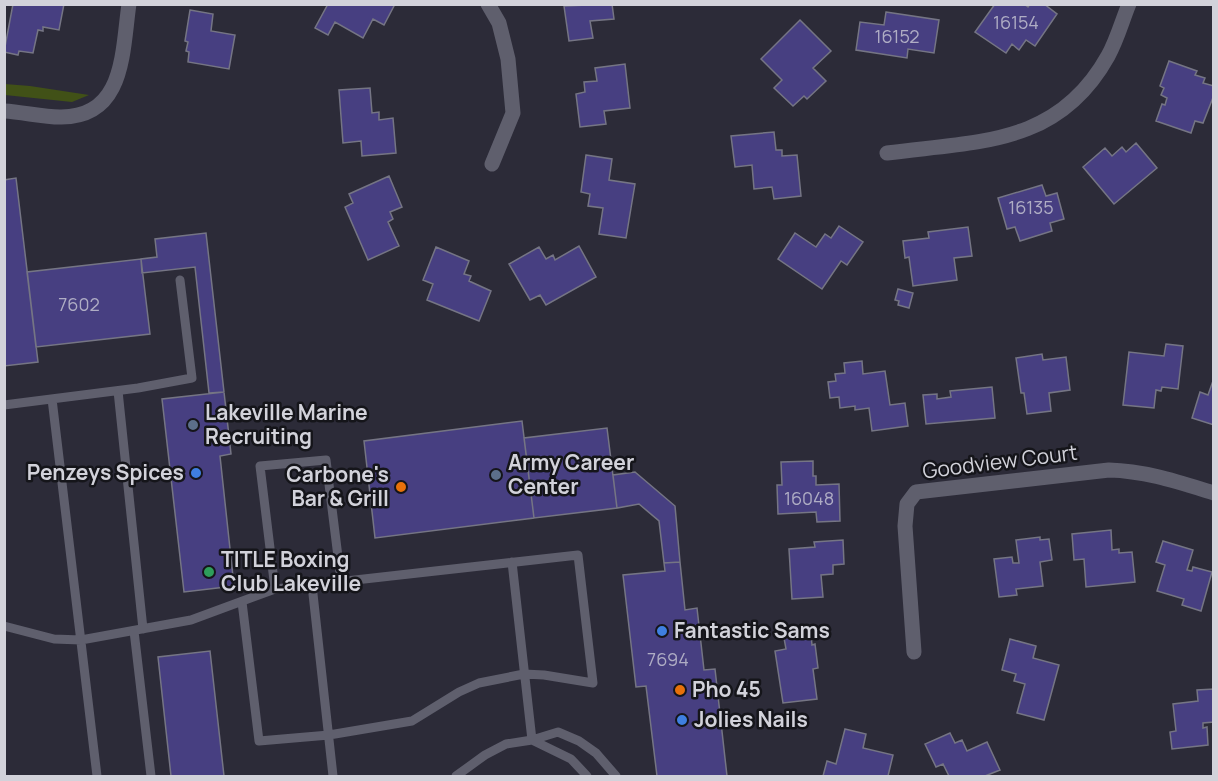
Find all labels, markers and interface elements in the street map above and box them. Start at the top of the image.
house number: 16154 [993,10,1039,34]
house number: 16152 [874,24,920,48]
house number: 16135 [1008,195,1054,219]
house number: 7602 [58,292,100,316]
place label: Lakeville Marine Recruiting [205,398,368,450]
marker: Lakeville Marine Recruiting [186,418,200,432]
street label: Goodview Court [921,438,1079,484]
place label: Army Career Center [508,448,634,500]
place label: Penzeys Spices [27,458,184,486]
place label: Carbone's Bar & Grill [286,460,389,512]
marker: Penzeys Spices [189,466,203,480]
marker: Army Career Center [489,468,503,482]
marker: Carbone's Bar & Grill [394,480,408,494]
house number: 16048 [784,486,834,510]
place label: TITLE Boxing Club Lakeville [221,545,361,597]
marker: TITLE Boxing Club Lakeville [202,565,216,579]
place label: Fantastic Sams [674,616,830,644]
marker: Fantastic Sams [655,624,669,638]
house number: 7694 [647,647,689,671]
place label: Pho 45 [692,675,761,703]
marker: Pho 45 [673,683,687,697]
place label: Jolies Nails [694,705,808,733]
marker: Jolies Nails [675,713,689,727]

